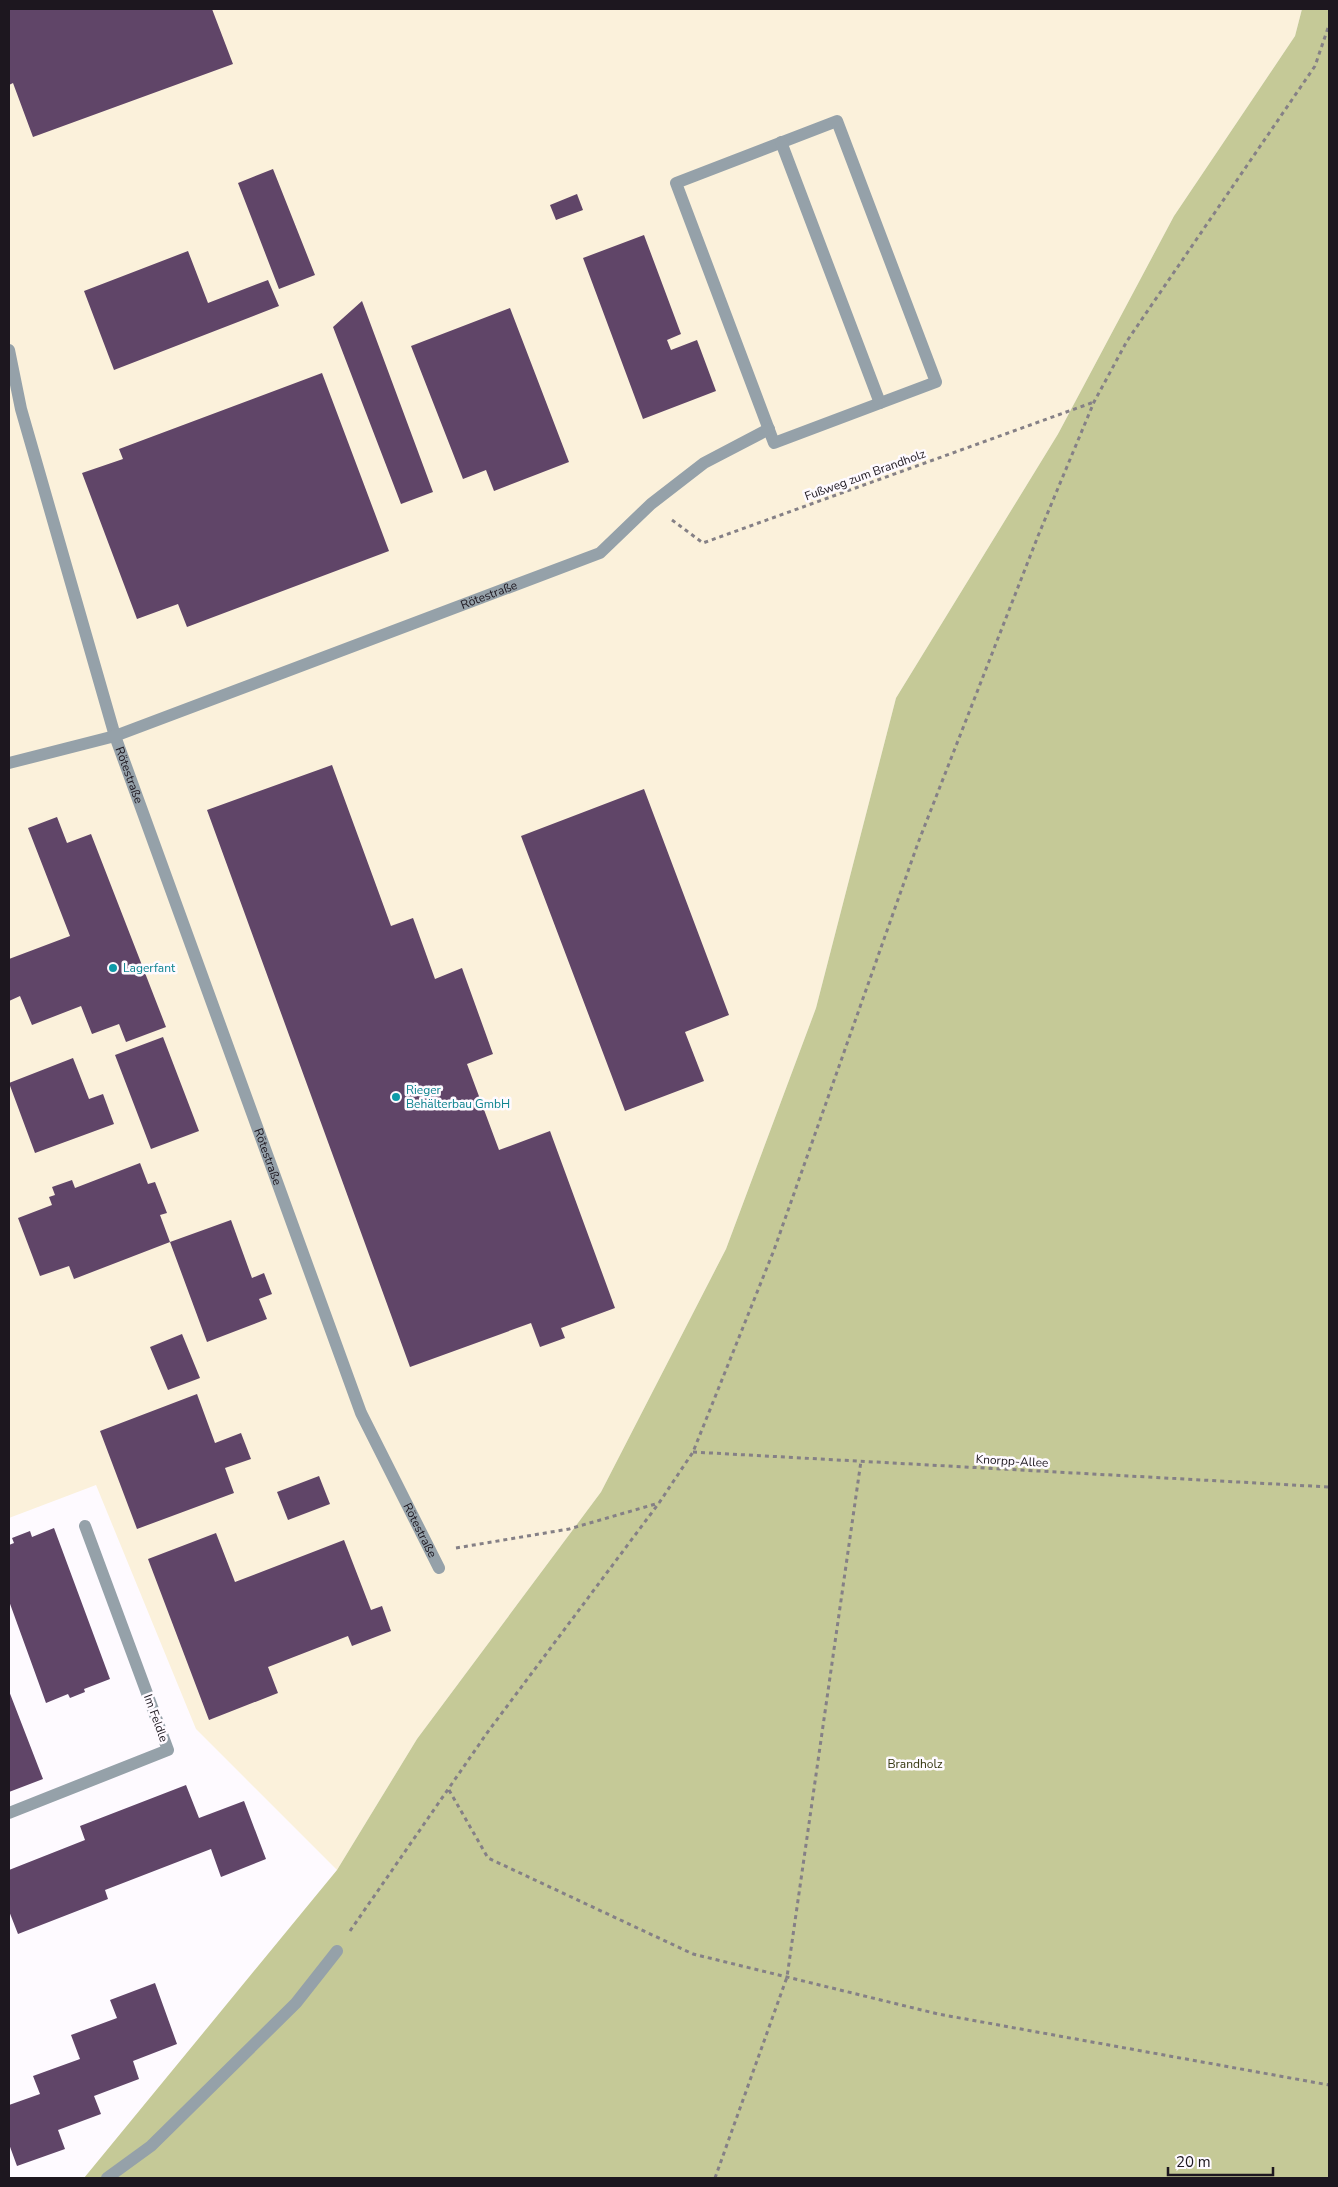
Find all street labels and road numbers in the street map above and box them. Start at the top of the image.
street label: Fußweg zum Brandholz [802,446,928,504]
street label: Rötestraße [458,577,519,613]
street label: Rötestraße [112,744,147,806]
street label: Rötestraße [250,1126,286,1187]
street label: Knorpp-Allee [975,1451,1049,1471]
street label: Rötestraße [400,1500,440,1560]
street label: Im Feldle [140,1692,172,1744]

